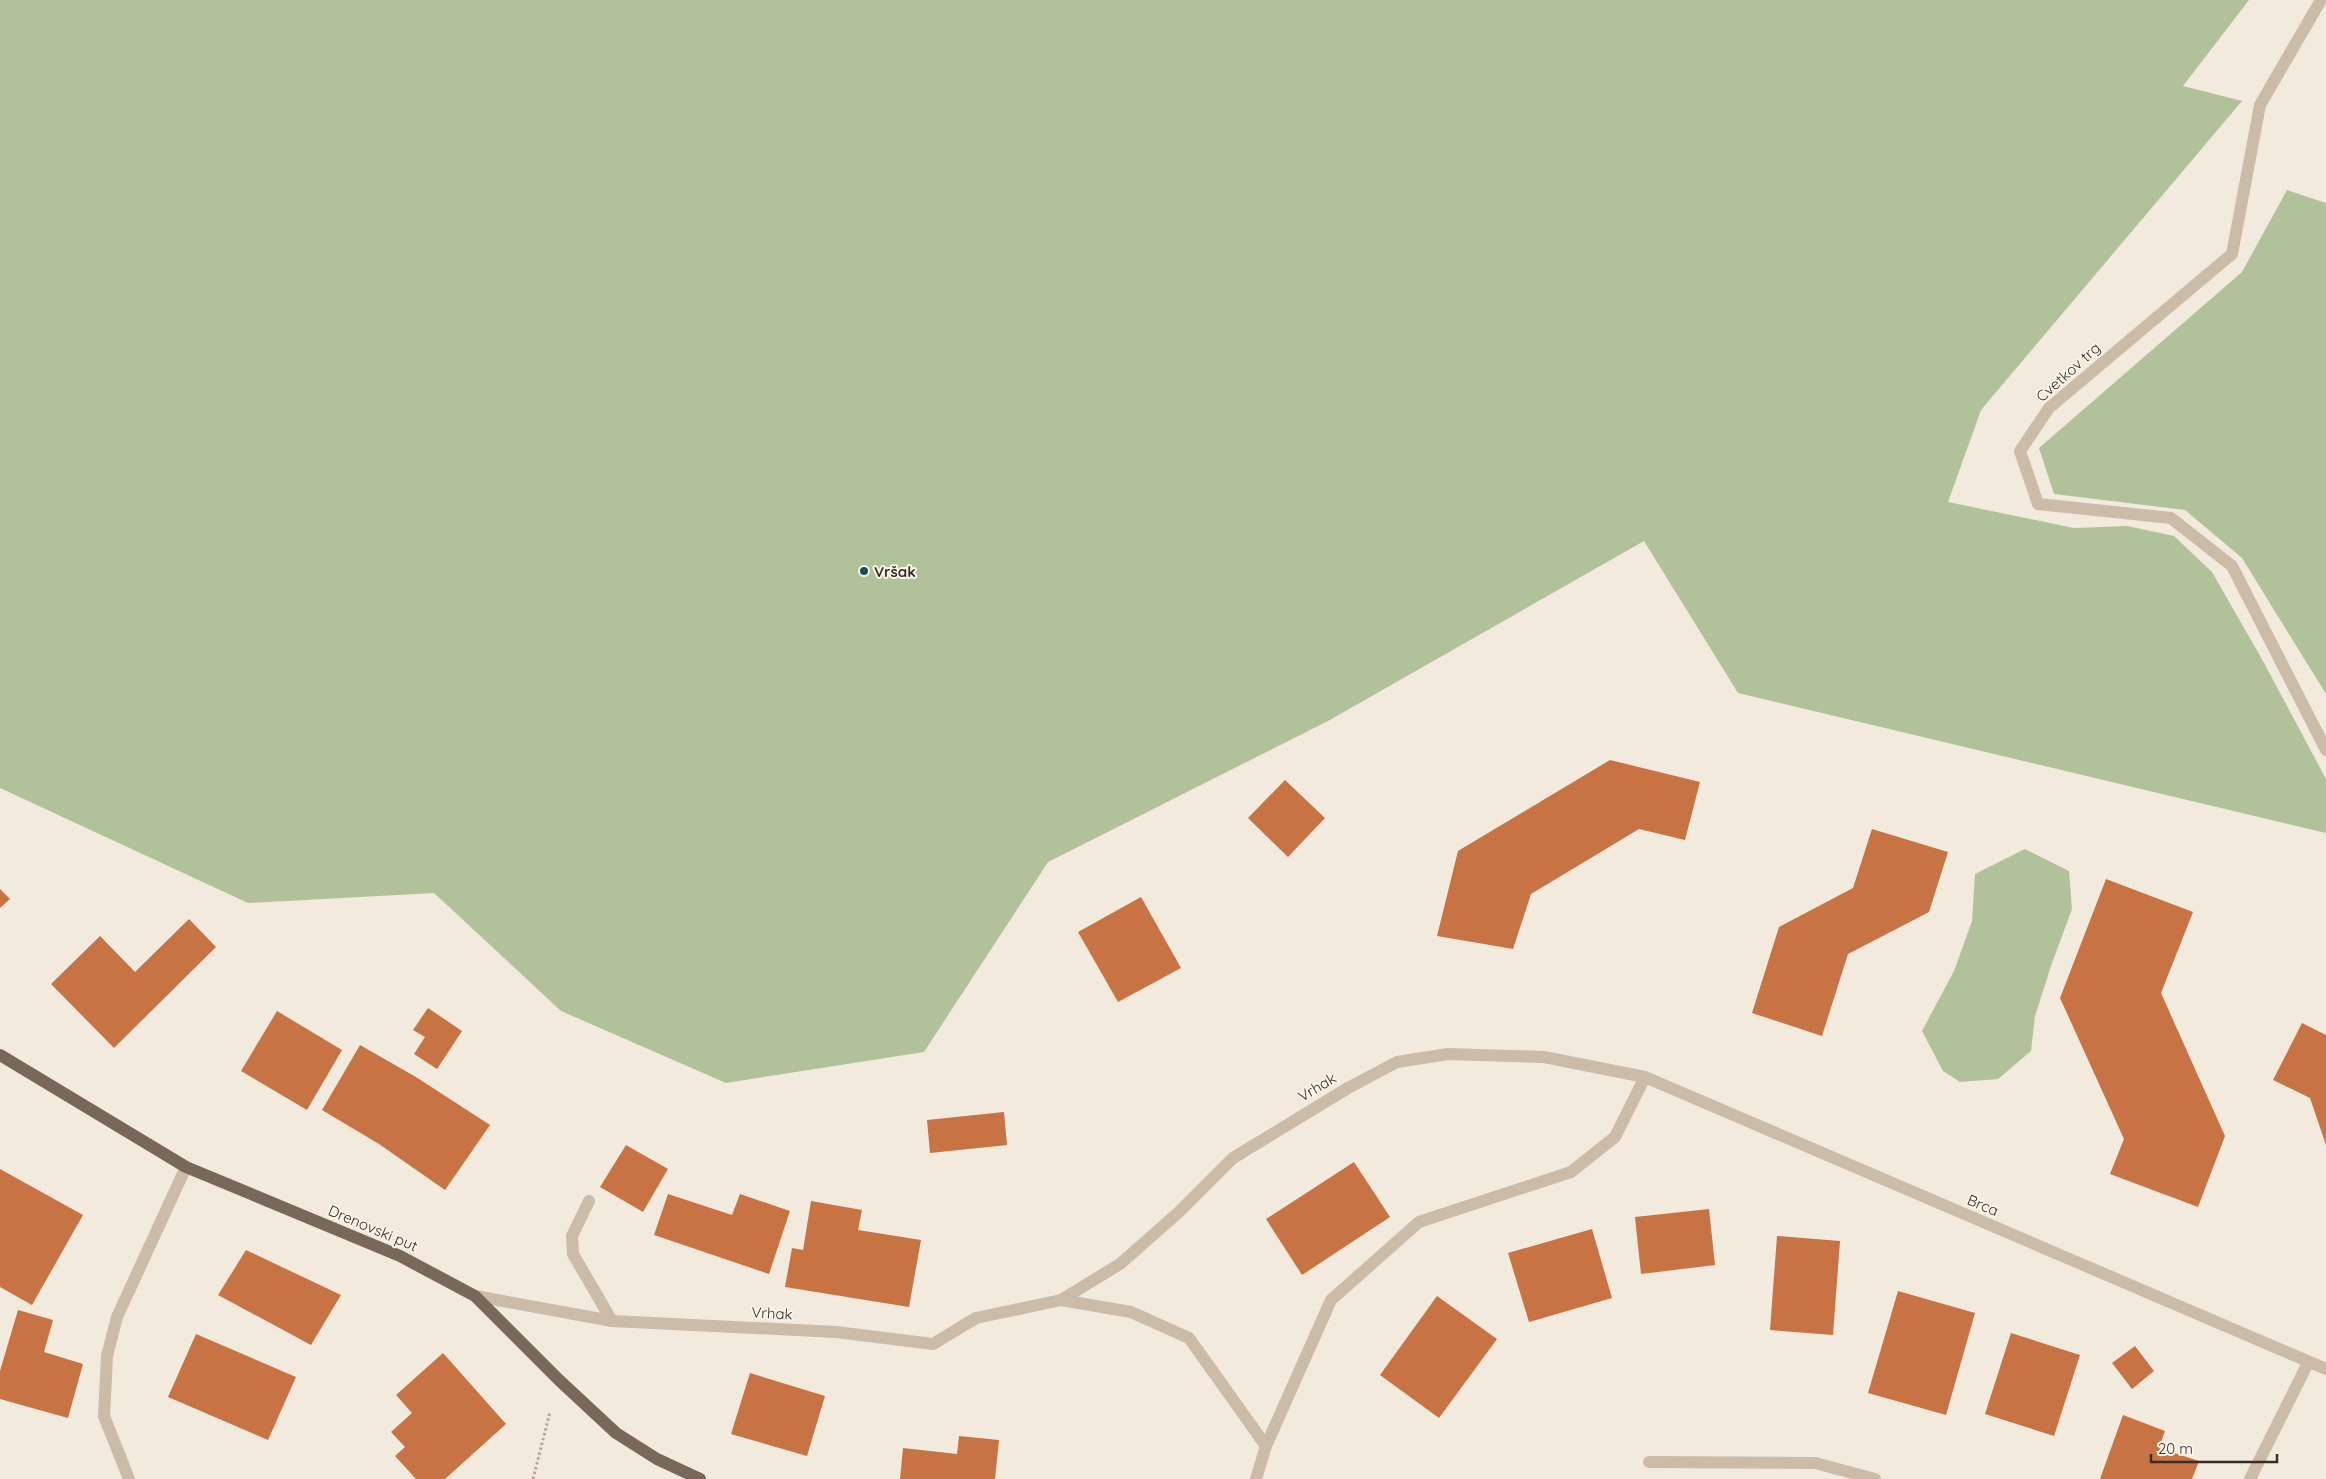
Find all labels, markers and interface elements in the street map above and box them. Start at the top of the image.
street label: Cvetkov trg [2032,338,2104,406]
place label: Vršak [874,562,916,581]
marker: Vršak [858,565,870,577]
street label: Vrhak [1294,1068,1340,1106]
street label: Brca [1965,1190,2001,1220]
street label: Drenovski put [325,1201,421,1255]
street label: Vrhak [751,1302,793,1324]
scale bar [2151,1432,2277,1464]
text: 20 m [2158,1439,2193,1458]

